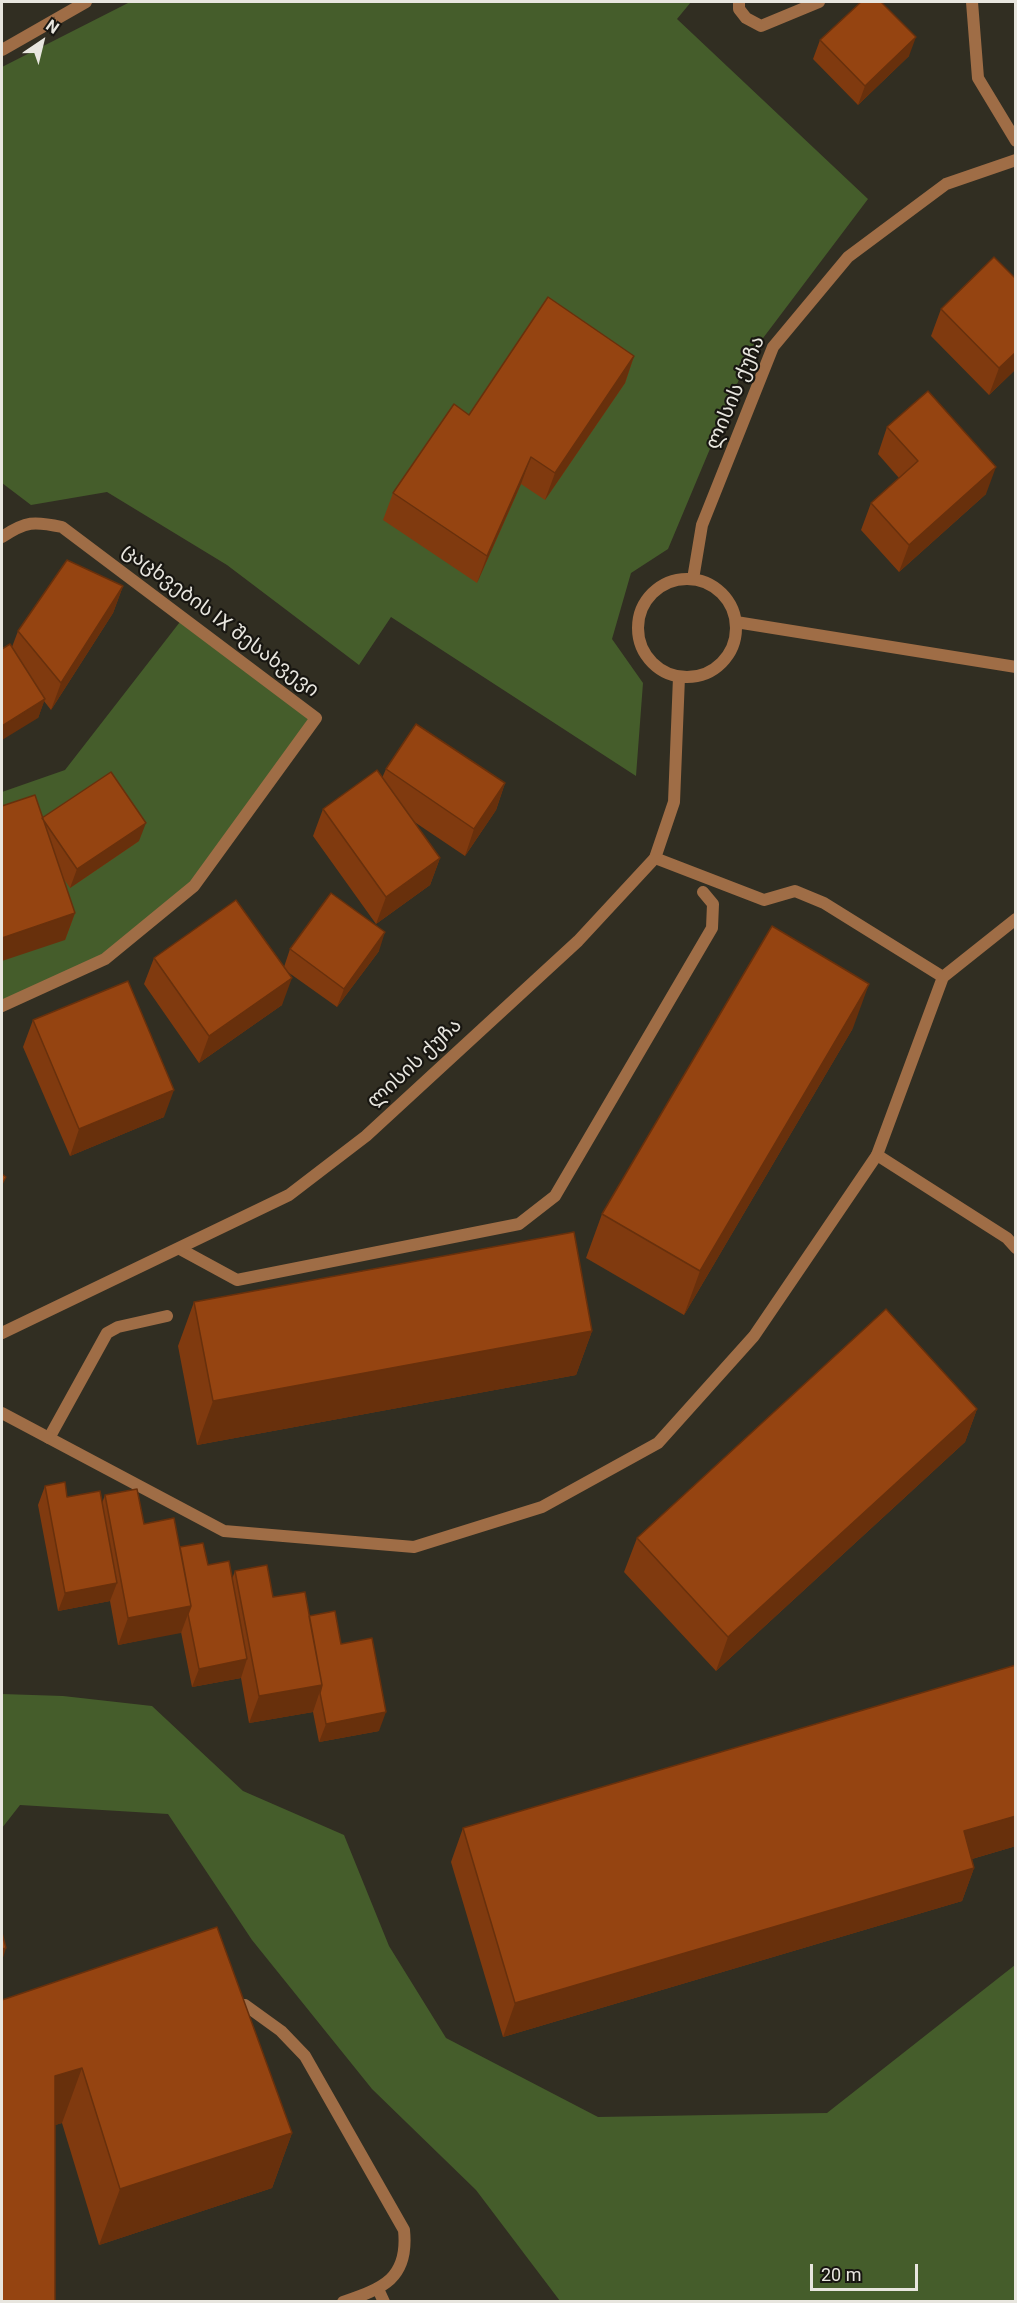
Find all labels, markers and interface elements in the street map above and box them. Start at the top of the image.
north arrow [12,12,72,72]
text: N [43,16,63,38]
street label: ლისის ქუჩა [701,333,771,453]
street label: ცაცხვების IX შესახვევი [117,539,323,703]
street label: ლისის ქუჩა [363,1014,467,1114]
scale bar [813,2252,921,2290]
text: 20 m [821,2264,861,2285]

